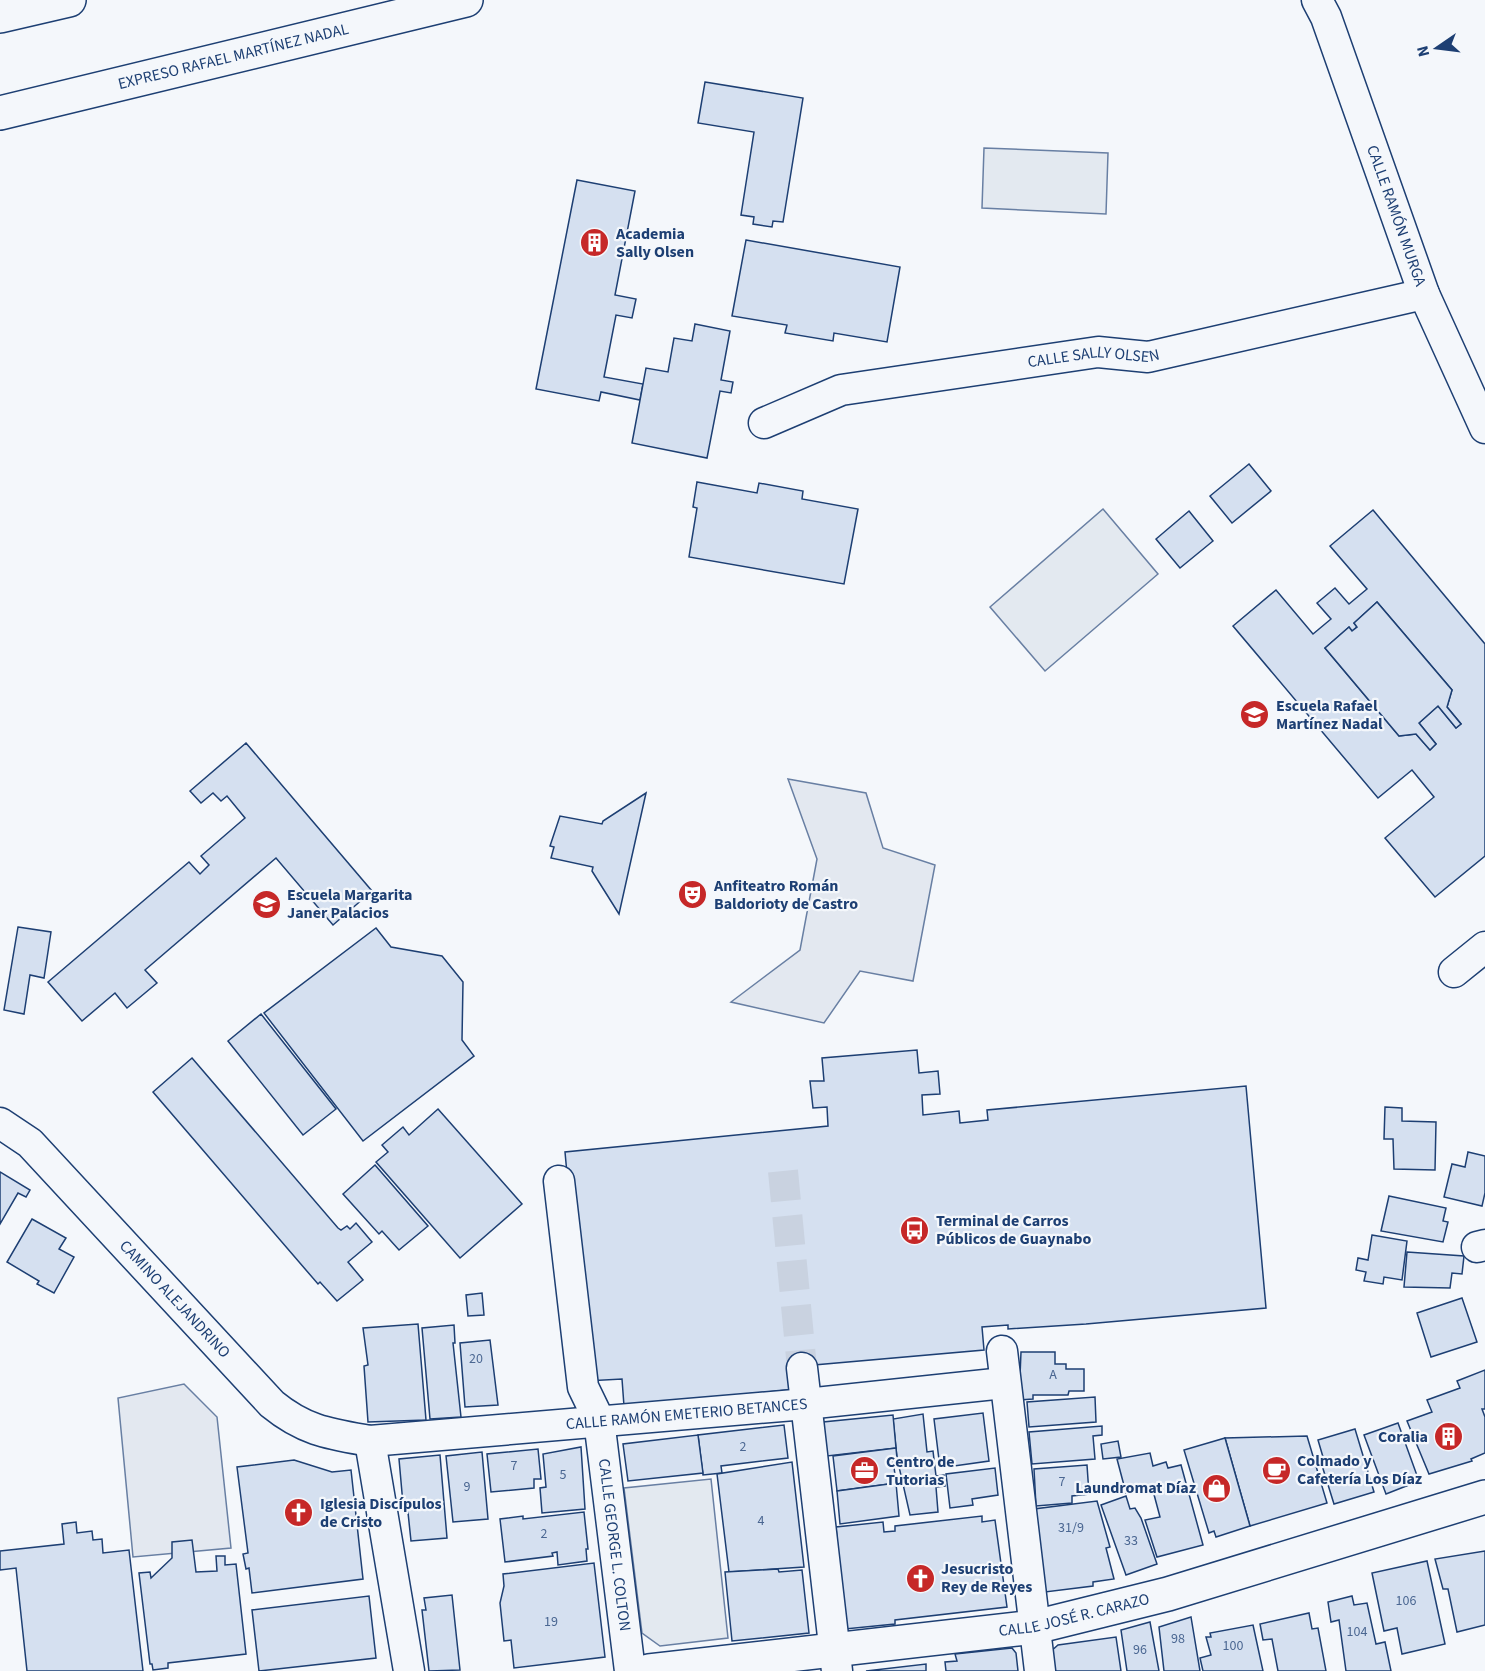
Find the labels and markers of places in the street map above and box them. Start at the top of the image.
place label: Academia Sally Olsen [615,223,694,263]
building icon: Academia Sally Olsen [579,227,611,259]
place label: Escuela Rafael Martínez Nadal [1276,695,1383,735]
school or university icon: Escuela Rafael Martínez Nadal [1239,699,1271,731]
place label: Anfiteatro Román Baldorioty de Castro [713,875,858,915]
theatre icon: Anfiteatro Román Baldorioty de Castro [677,879,709,911]
place label: Escuela Margarita Janer Palacios [287,884,412,924]
school or university icon: Escuela Margarita Janer Palacios [250,888,282,920]
place label: Terminal de Carros Públicos de Guaynabo [936,1210,1091,1250]
bus stop icon: Terminal de Carros Públicos de Guaynabo [899,1214,931,1246]
building icon: Coralia [1433,1421,1465,1453]
place label: Coralia [1378,1426,1428,1448]
place label: Colmado y Cafetería Los Díaz [1297,1450,1422,1490]
place label: Centro de Tutorias [886,1451,955,1491]
cafe icon: Colmado y Cafetería Los Díaz [1260,1454,1292,1486]
office icon: Centro de Tutorias [849,1455,881,1487]
shop icon: Laundromat Díaz [1201,1472,1233,1504]
place label: Laundromat Díaz [1075,1477,1196,1499]
place label: Iglesia Discípulos de Cristo [320,1493,442,1533]
church icon: Iglesia Discípulos de Cristo [283,1497,315,1529]
place label: Jesucristo Rey de Reyes [941,1558,1032,1598]
church icon: Jesucristo Rey de Reyes [904,1562,936,1594]

